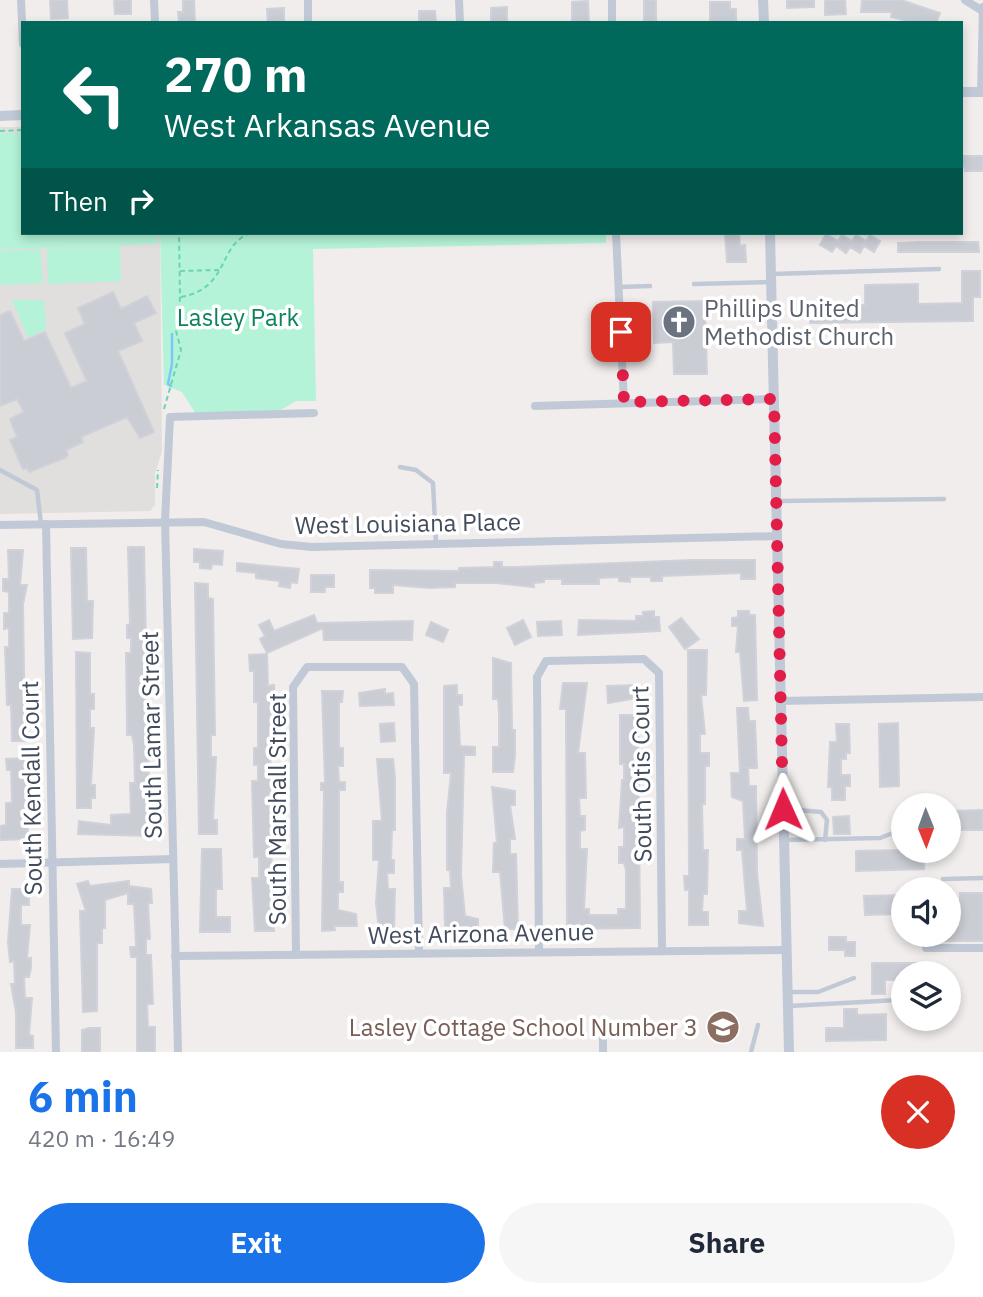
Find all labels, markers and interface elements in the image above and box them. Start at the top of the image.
text: 270 m [164,42,308,105]
icon: left [49,49,140,140]
text: West Arkansas Avenue [164,104,491,146]
icon: right [122,182,160,220]
text: Then [49,184,108,218]
place label: Phillips United Methodist Church [704,292,894,352]
park label: Lasley Park [177,301,299,333]
pin [591,302,651,362]
church icon: Phillips United Methodist Church [660,303,698,341]
icon: arrive [602,313,640,351]
street label: West Louisiana Place [295,505,521,541]
street label: South Lamar Street [133,631,169,839]
street label: South Kendall Court [13,680,49,896]
street label: South Otis Court [623,685,659,863]
street label: South Marshall Street [261,693,293,925]
position arrow [746,772,820,846]
north arrow [891,793,961,863]
map controls [891,793,961,1031]
button: sound [891,877,961,947]
street label: West Arizona Avenue [367,915,595,951]
button: layers [891,961,961,1031]
school or university icon: Lasley Cottage School Number 3 [704,1008,742,1046]
place label: Lasley Cottage School Number 3 [349,1011,698,1043]
text: 6 min [28,1069,138,1124]
button: close [881,1075,955,1149]
text: 420 m · 16:49 [28,1123,175,1153]
button: Exit [28,1203,485,1283]
button: Share [499,1203,955,1283]

